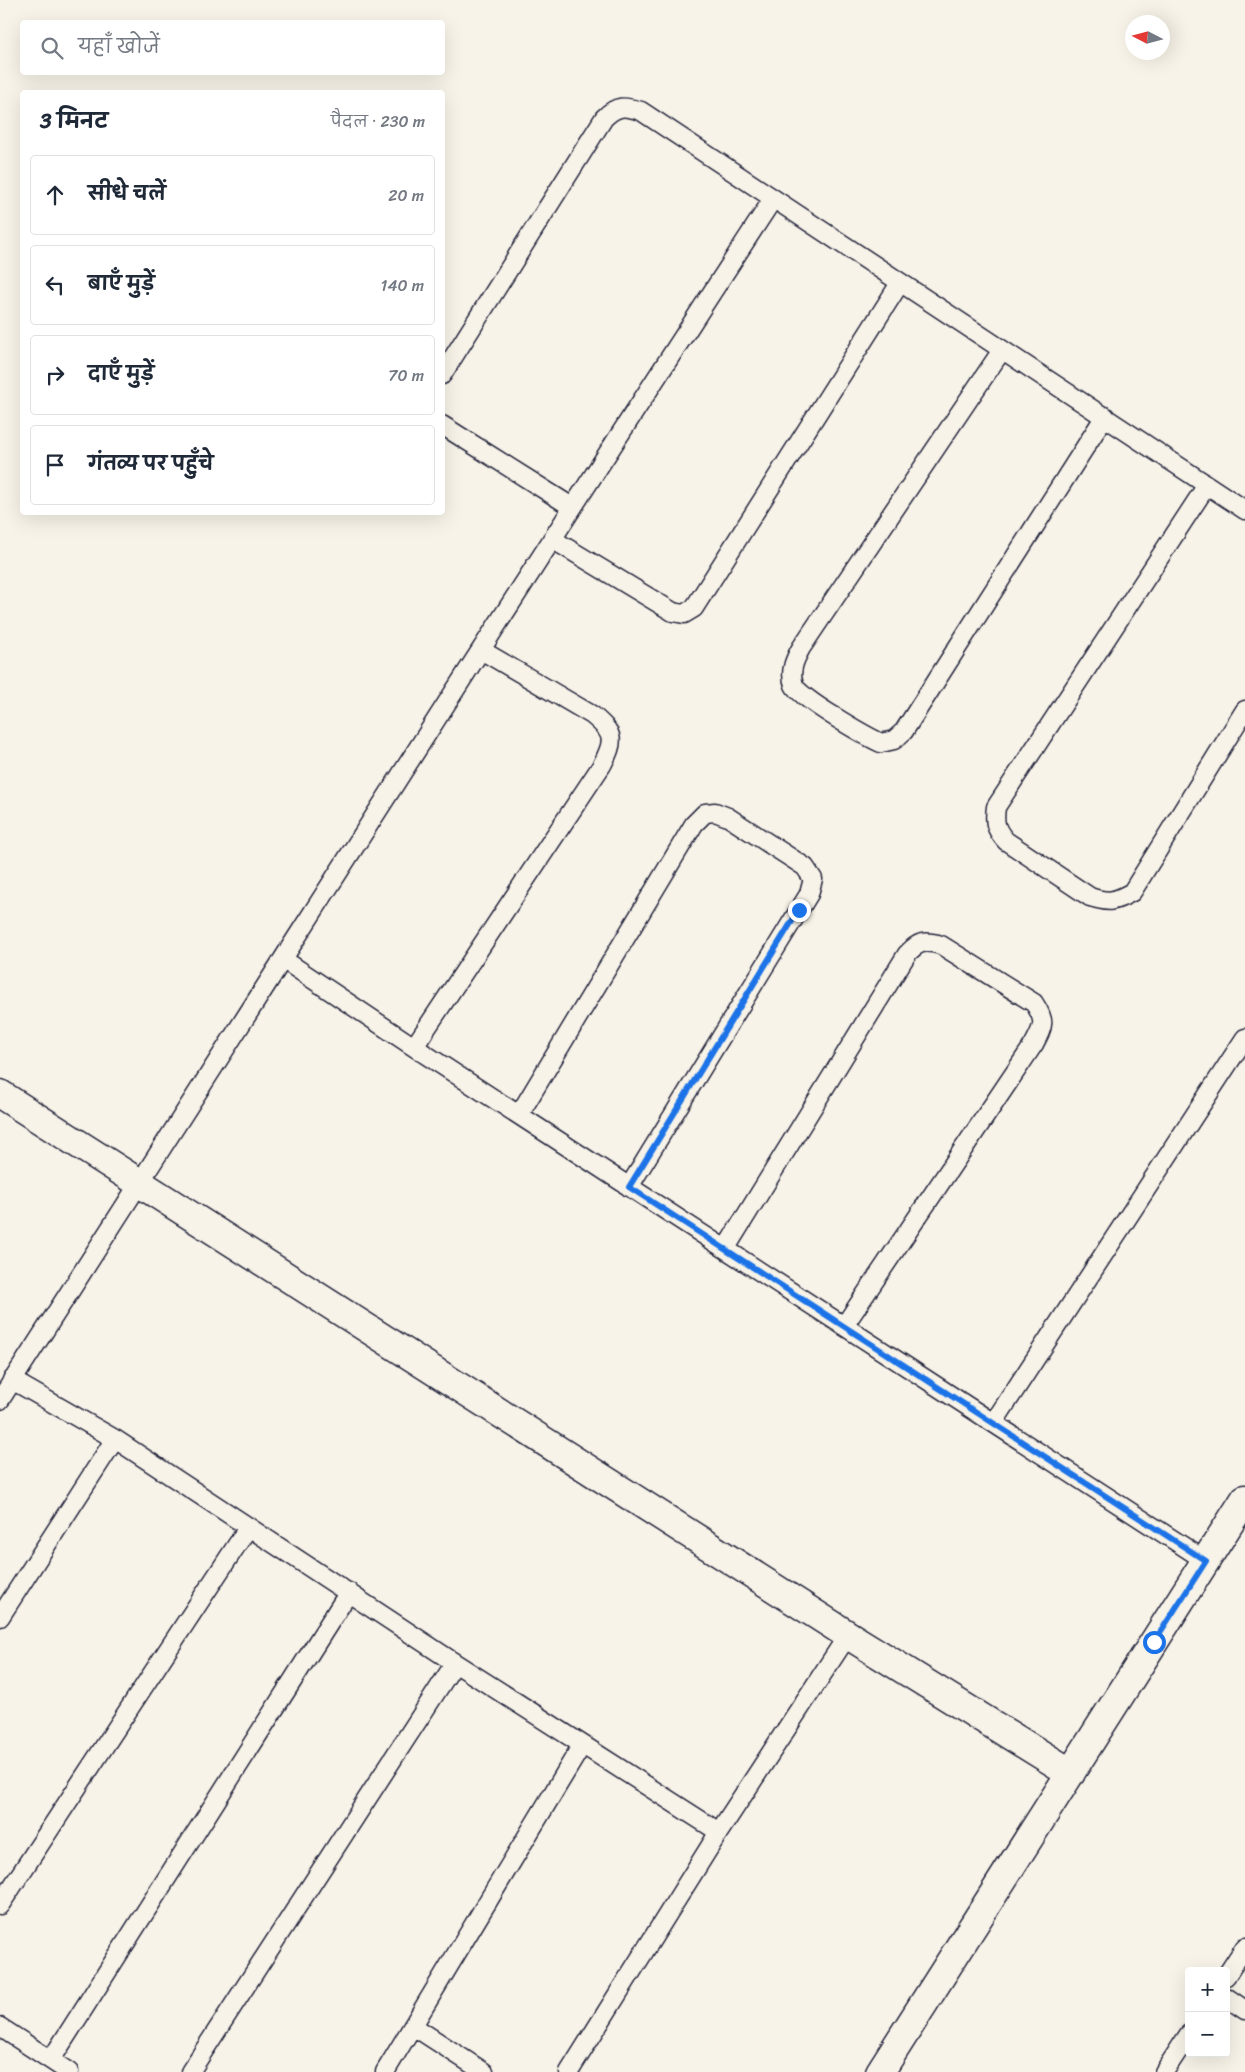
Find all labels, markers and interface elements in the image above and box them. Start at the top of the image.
north arrow [1125,15,1170,60]
search box [20,20,445,75]
text: यहाँ खोजें [78,30,160,63]
icon: search [38,34,66,62]
text: 3 मिनट [40,102,108,140]
text: पैदल · 230 m [331,107,425,136]
text: सीधे चलें [88,177,166,210]
icon: ahead [41,181,69,209]
text: 20 m [388,181,424,210]
text: बाएँ मुड़ें [88,267,155,300]
icon: left [41,271,69,299]
text: 140 m [381,271,424,300]
text: दाएँ मुड़ें [88,357,154,390]
icon: right [41,361,69,389]
text: 70 m [388,361,424,390]
text: गंतव्य पर पहुँचे [88,447,213,480]
icon: arrive [41,451,69,479]
route end [788,899,811,922]
route start [1143,1631,1166,1654]
map controls [1185,1967,1230,2057]
button: + [1185,1967,1230,2012]
button: − [1185,2012,1230,2057]

